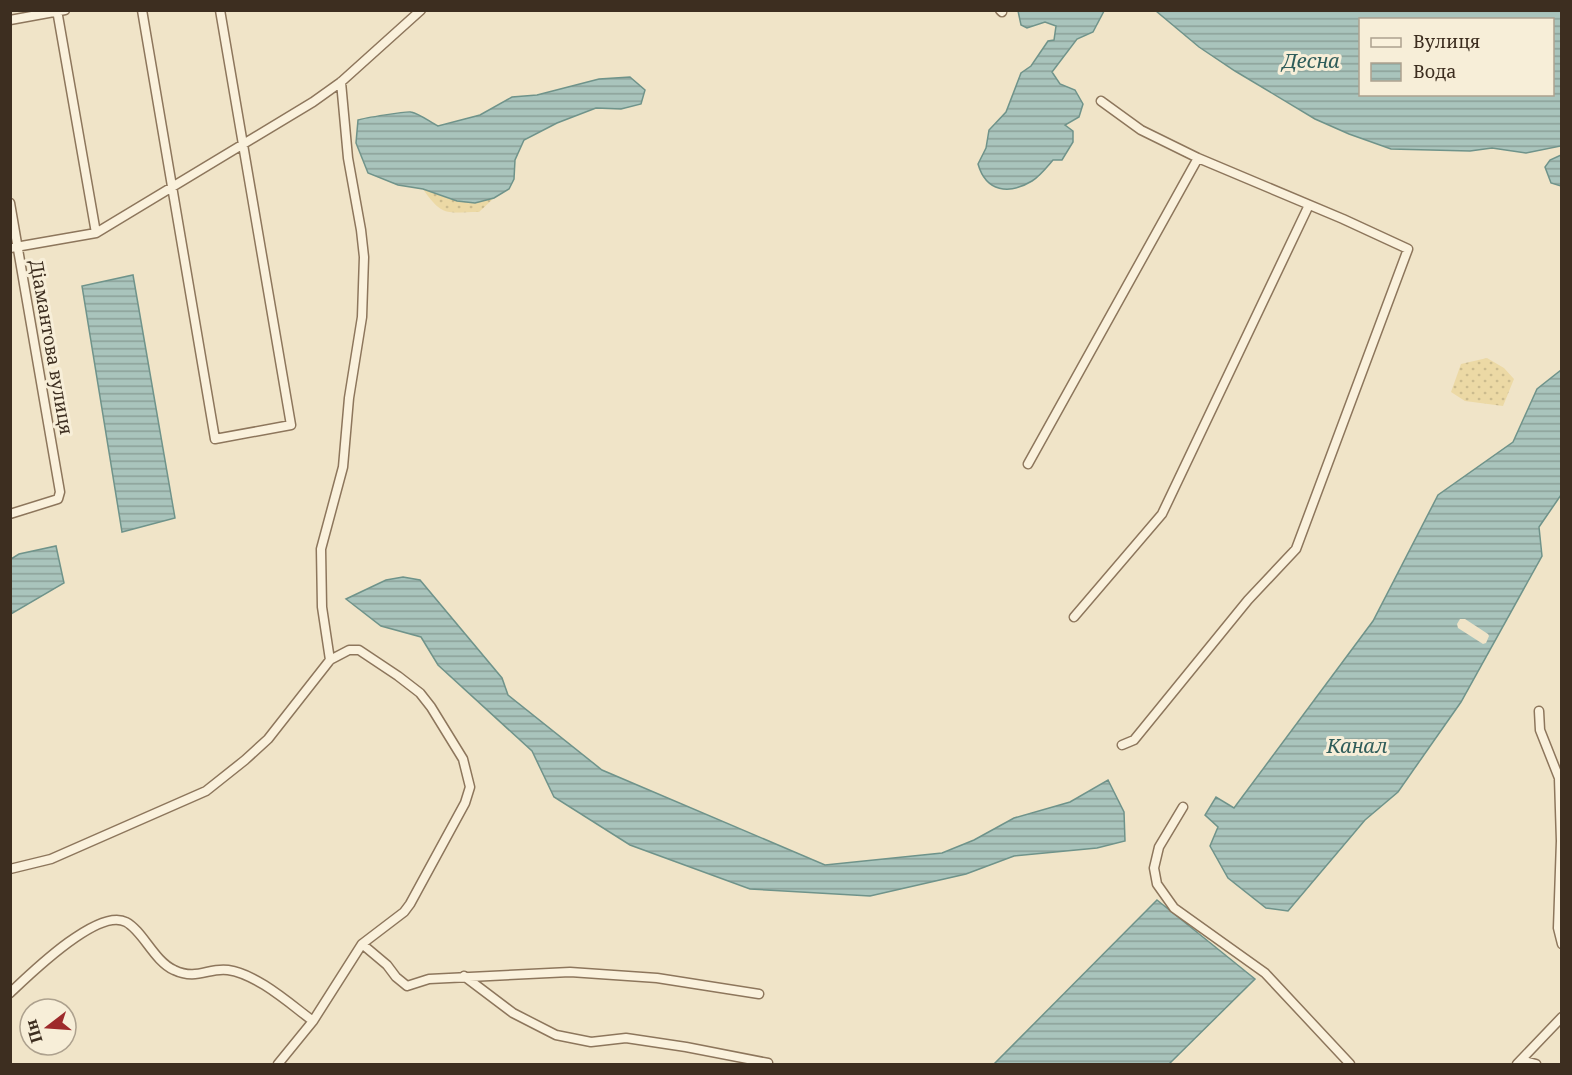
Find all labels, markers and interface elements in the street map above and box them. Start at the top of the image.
legend [1359,18,1554,96]
text: Вулиця [1413,29,1480,53]
water label: Десна [1280,47,1340,74]
text: Вода [1413,59,1457,83]
street label: Діамантова вулиця [25,258,79,436]
water label: Канал [1326,732,1388,759]
north arrow [18,997,78,1057]
text: Пн [20,1017,48,1046]

